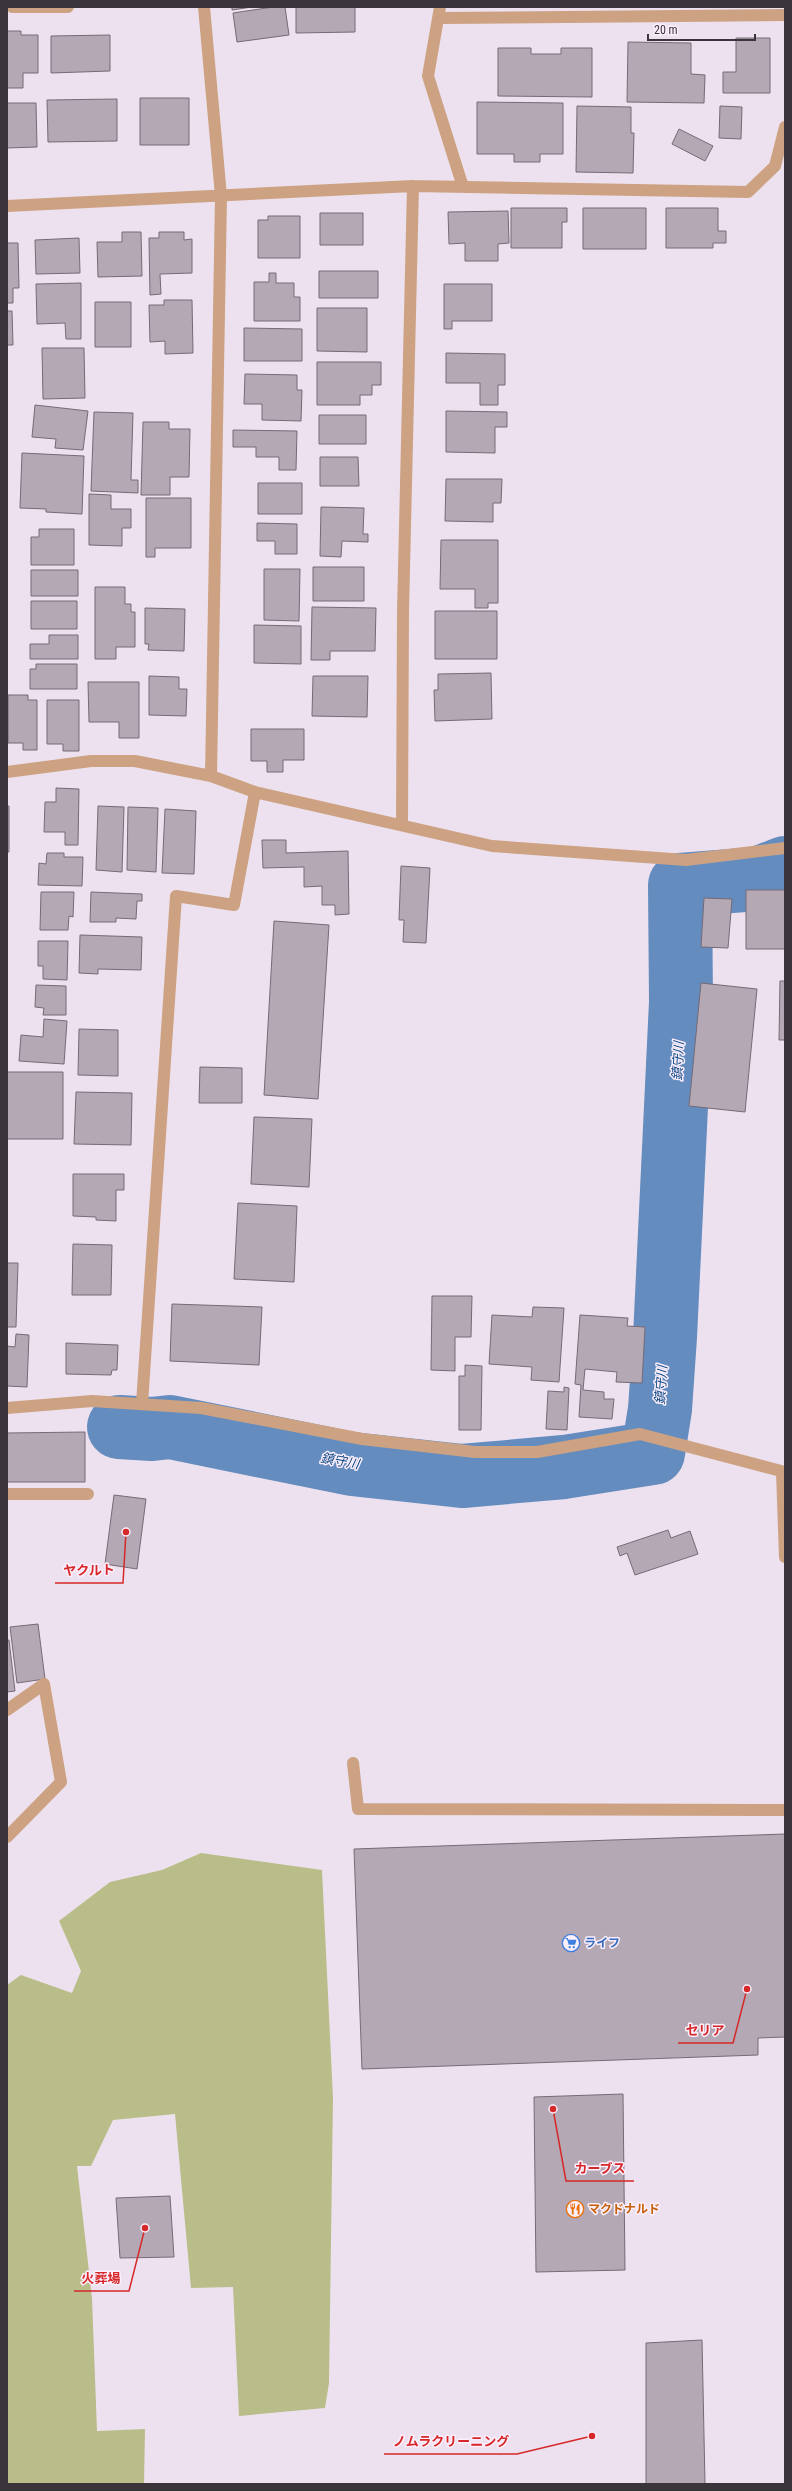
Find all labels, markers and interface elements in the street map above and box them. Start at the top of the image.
scale bar [648,16,755,42]
text: 20 m [654,23,678,37]
water label: 鎮守川 [669,1039,687,1081]
water label: 鎮守川 [652,1363,670,1405]
water label: 鎮守川 [319,1450,362,1472]
callout: ヤクルト [55,1558,123,1583]
text: ヤクルト [63,1563,115,1578]
supermarket icon: ライフ [561,1933,581,1953]
place label: ライフ [584,1936,620,1950]
callout: セリア [678,2018,733,2043]
text: セリア [685,2023,725,2038]
callout: カーブス [566,2156,634,2181]
text: カーブス [574,2161,626,2176]
restaurant icon: マクドナルド [565,2199,585,2219]
place label: マクドナルド [588,2202,660,2216]
callout: 火葬場 [74,2266,129,2291]
text: 火葬場 [81,2271,121,2286]
callout: ノムラクリーニング [384,2429,517,2454]
text: ノムラクリーニング [393,2434,509,2449]

